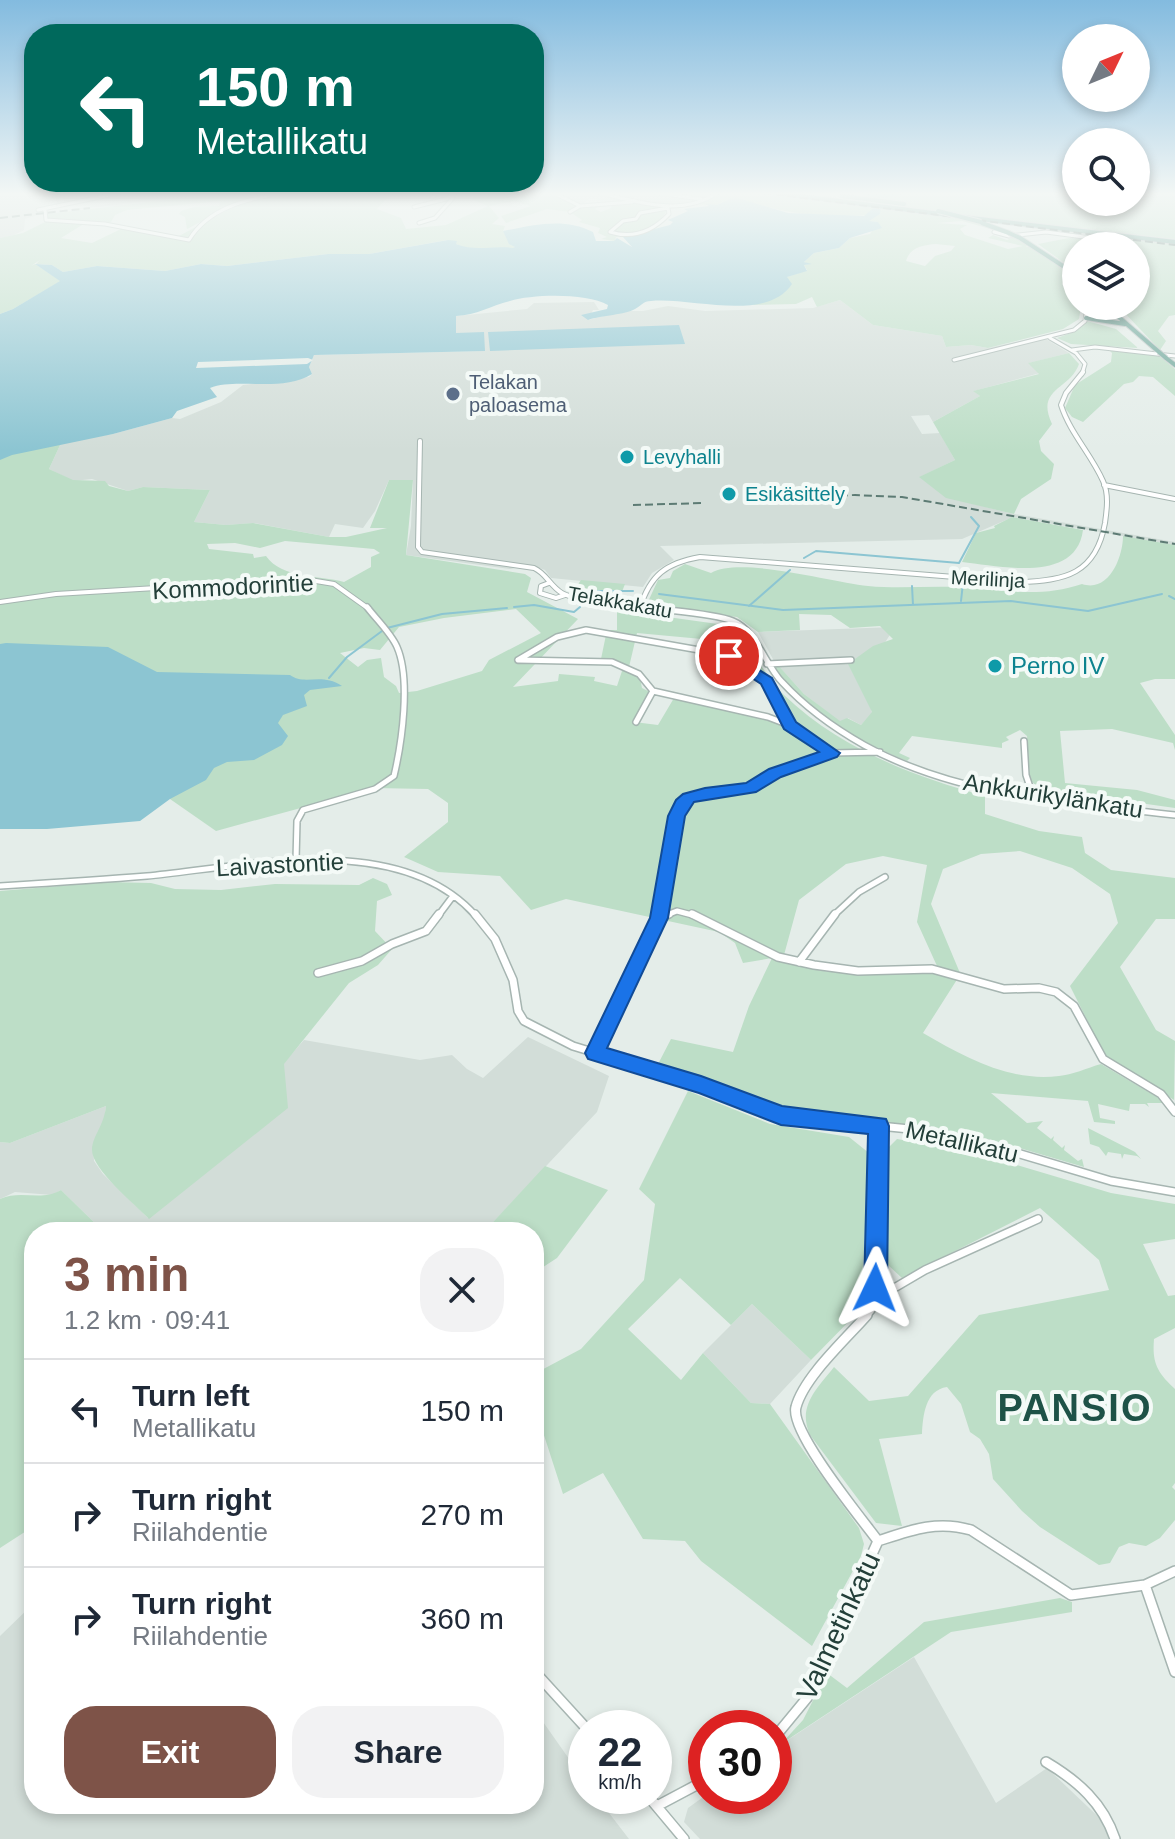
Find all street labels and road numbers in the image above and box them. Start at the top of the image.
street label: Merilinja [950,566,1027,592]
street label: Kommodorintie [152,569,314,604]
street label: Telakkakatu [566,582,674,622]
street label: Ankkurikylänkatu [961,768,1145,823]
street label: Laivastontie [215,848,345,881]
street label: Metallikatu [903,1115,1021,1168]
street label: Valmetinkatu [791,1547,886,1705]

